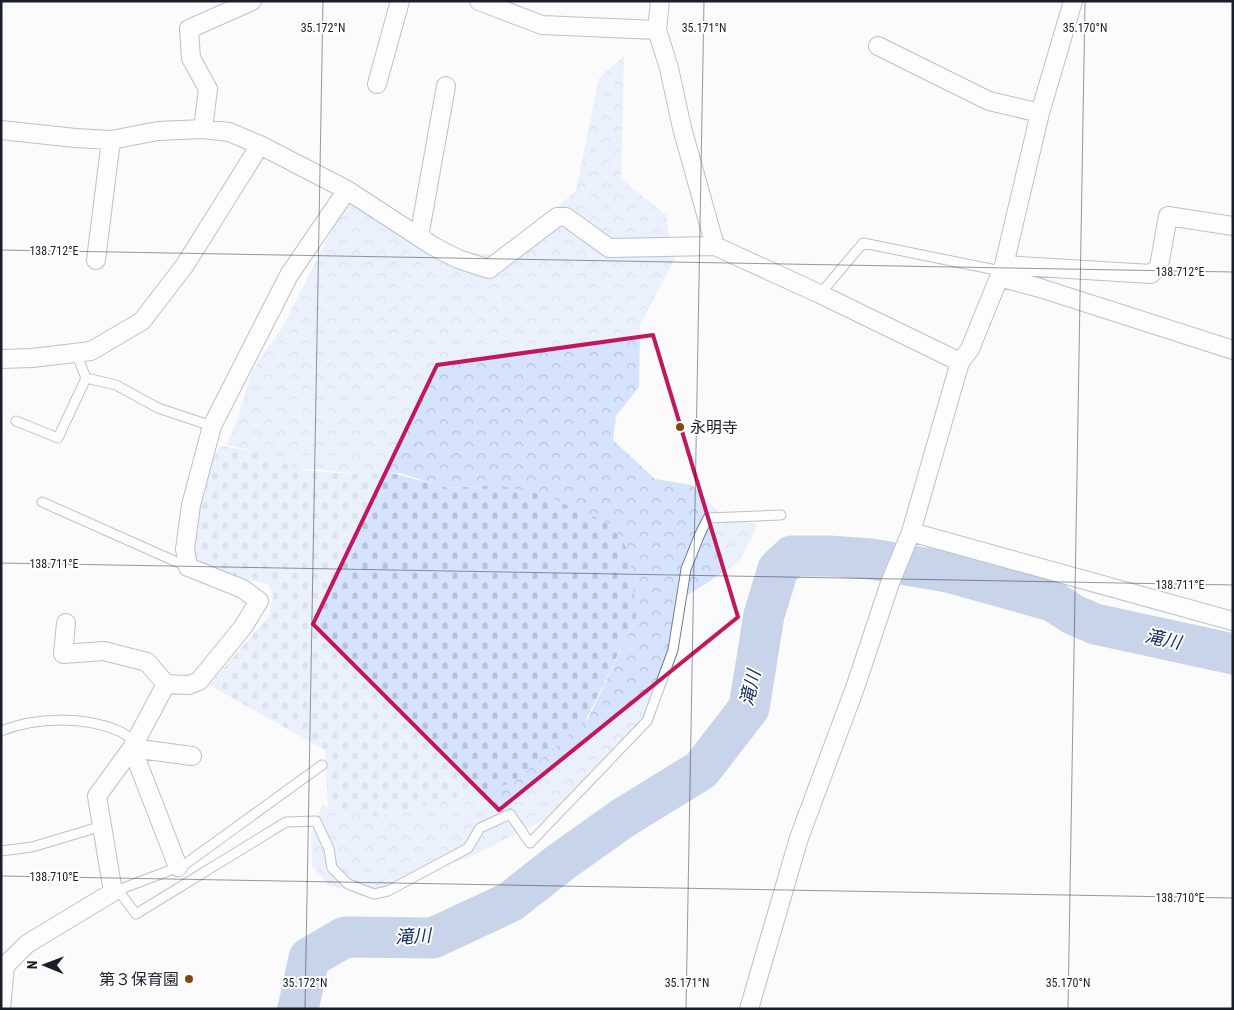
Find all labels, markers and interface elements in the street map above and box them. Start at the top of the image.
text: 35.172°N [301,21,345,35]
text: 35.171°N [682,21,726,35]
text: 35.170°N [1063,21,1107,35]
text: 138.712°E [29,244,79,258]
text: 138.712°E [1155,265,1205,279]
place label: 永明寺 [690,418,738,437]
marker: 永明寺 [674,421,686,433]
text: 138.711°E [29,557,79,571]
text: 138.711°E [1155,578,1205,592]
water label: 滝川 [1143,625,1185,653]
water label: 滝川 [736,666,765,708]
text: 138.710°E [29,870,79,884]
text: 138.710°E [1155,891,1205,905]
water label: 滝川 [394,924,434,947]
north arrow [20,940,70,990]
text: N [24,960,40,969]
place label: 第３保育園 [99,970,179,989]
marker: 第３保育園 [183,973,195,985]
text: 35.172°N [283,976,327,990]
text: 35.171°N [665,976,709,990]
text: 35.170°N [1046,976,1090,990]

